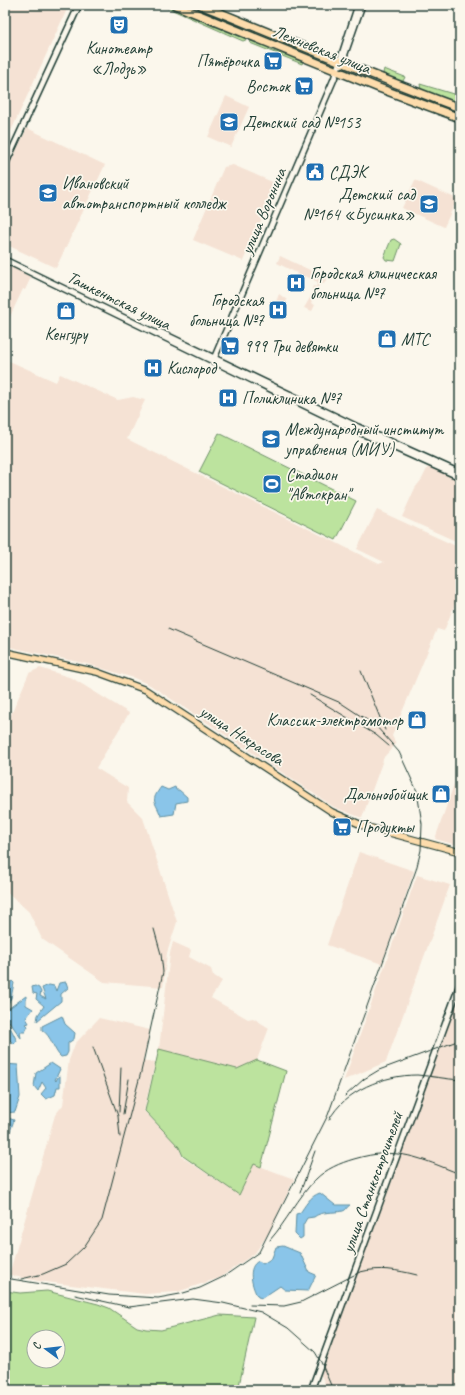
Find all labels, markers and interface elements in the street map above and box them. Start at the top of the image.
theatre icon: Кинотеатр «Лодзь» [108,14,130,36]
street label: Лежневская улица [270,20,375,79]
place label: Кинотеатр «Лодзь» [86,38,154,80]
supermarket icon: Пятёрочка [262,50,284,72]
place label: Пятёрочка [197,51,260,72]
supermarket icon: Восток [293,75,315,97]
place label: Восток [246,76,292,97]
school or university icon: Детский сад №153 [218,111,240,133]
place label: Детский сад №153 [243,112,362,133]
public building icon: СДЭК [304,161,326,183]
place label: СДЭК [329,162,370,183]
street label: улица Воронина [236,164,292,258]
place label: Ивановский автотранспортный колледж [62,173,228,214]
school or university icon: Ивановский автотранспортный колледж [37,182,59,204]
place label: Детский сад №164 «Бусинка» [303,184,417,225]
school or university icon: Детский сад №164 «Бусинка» [418,193,440,215]
place label: Городская клиническая больница №7 [310,263,437,304]
street label: Ташкентская улица [64,266,175,335]
hospital icon: Городская клиническая больница №7 [285,272,307,294]
place label: Городская больница №7 [189,290,265,331]
hospital icon: Городская больница №7 [267,299,289,321]
shop icon: Кенгуру [55,300,77,322]
place label: Кенгуру [45,324,88,345]
shop icon: МТС [376,328,398,350]
place label: МТС [401,329,431,350]
supermarket icon: 999 Три девятки [219,335,241,357]
place label: 999 Три девятки [244,336,339,357]
hospital icon: Кислород [142,357,164,379]
place label: Кислород [167,358,218,379]
hospital icon: Поликлиника №7 [217,387,239,409]
place label: Поликлиника №7 [242,388,343,409]
place label: Международный институт управления (МИУ) [284,419,445,460]
school or university icon: Международный институт управления (МИУ) [260,428,282,450]
place label: Стадион "Автокран" [286,464,354,505]
sports icon: Стадион "Автокран" [261,473,283,495]
street label: улица Некрасова [195,700,289,771]
shop icon: Классик-электромотор [406,709,428,731]
place label: Классик-электромотор [267,710,405,731]
shop icon: Дальнобойщик [430,783,452,805]
place label: Дальнобойщик [344,784,429,805]
supermarket icon: Продукты [331,816,353,838]
place label: Продукты [356,817,416,838]
street label: улица Станкостроителей [337,1108,408,1256]
north arrow [26,1329,66,1369]
text: С [29,1340,44,1351]

